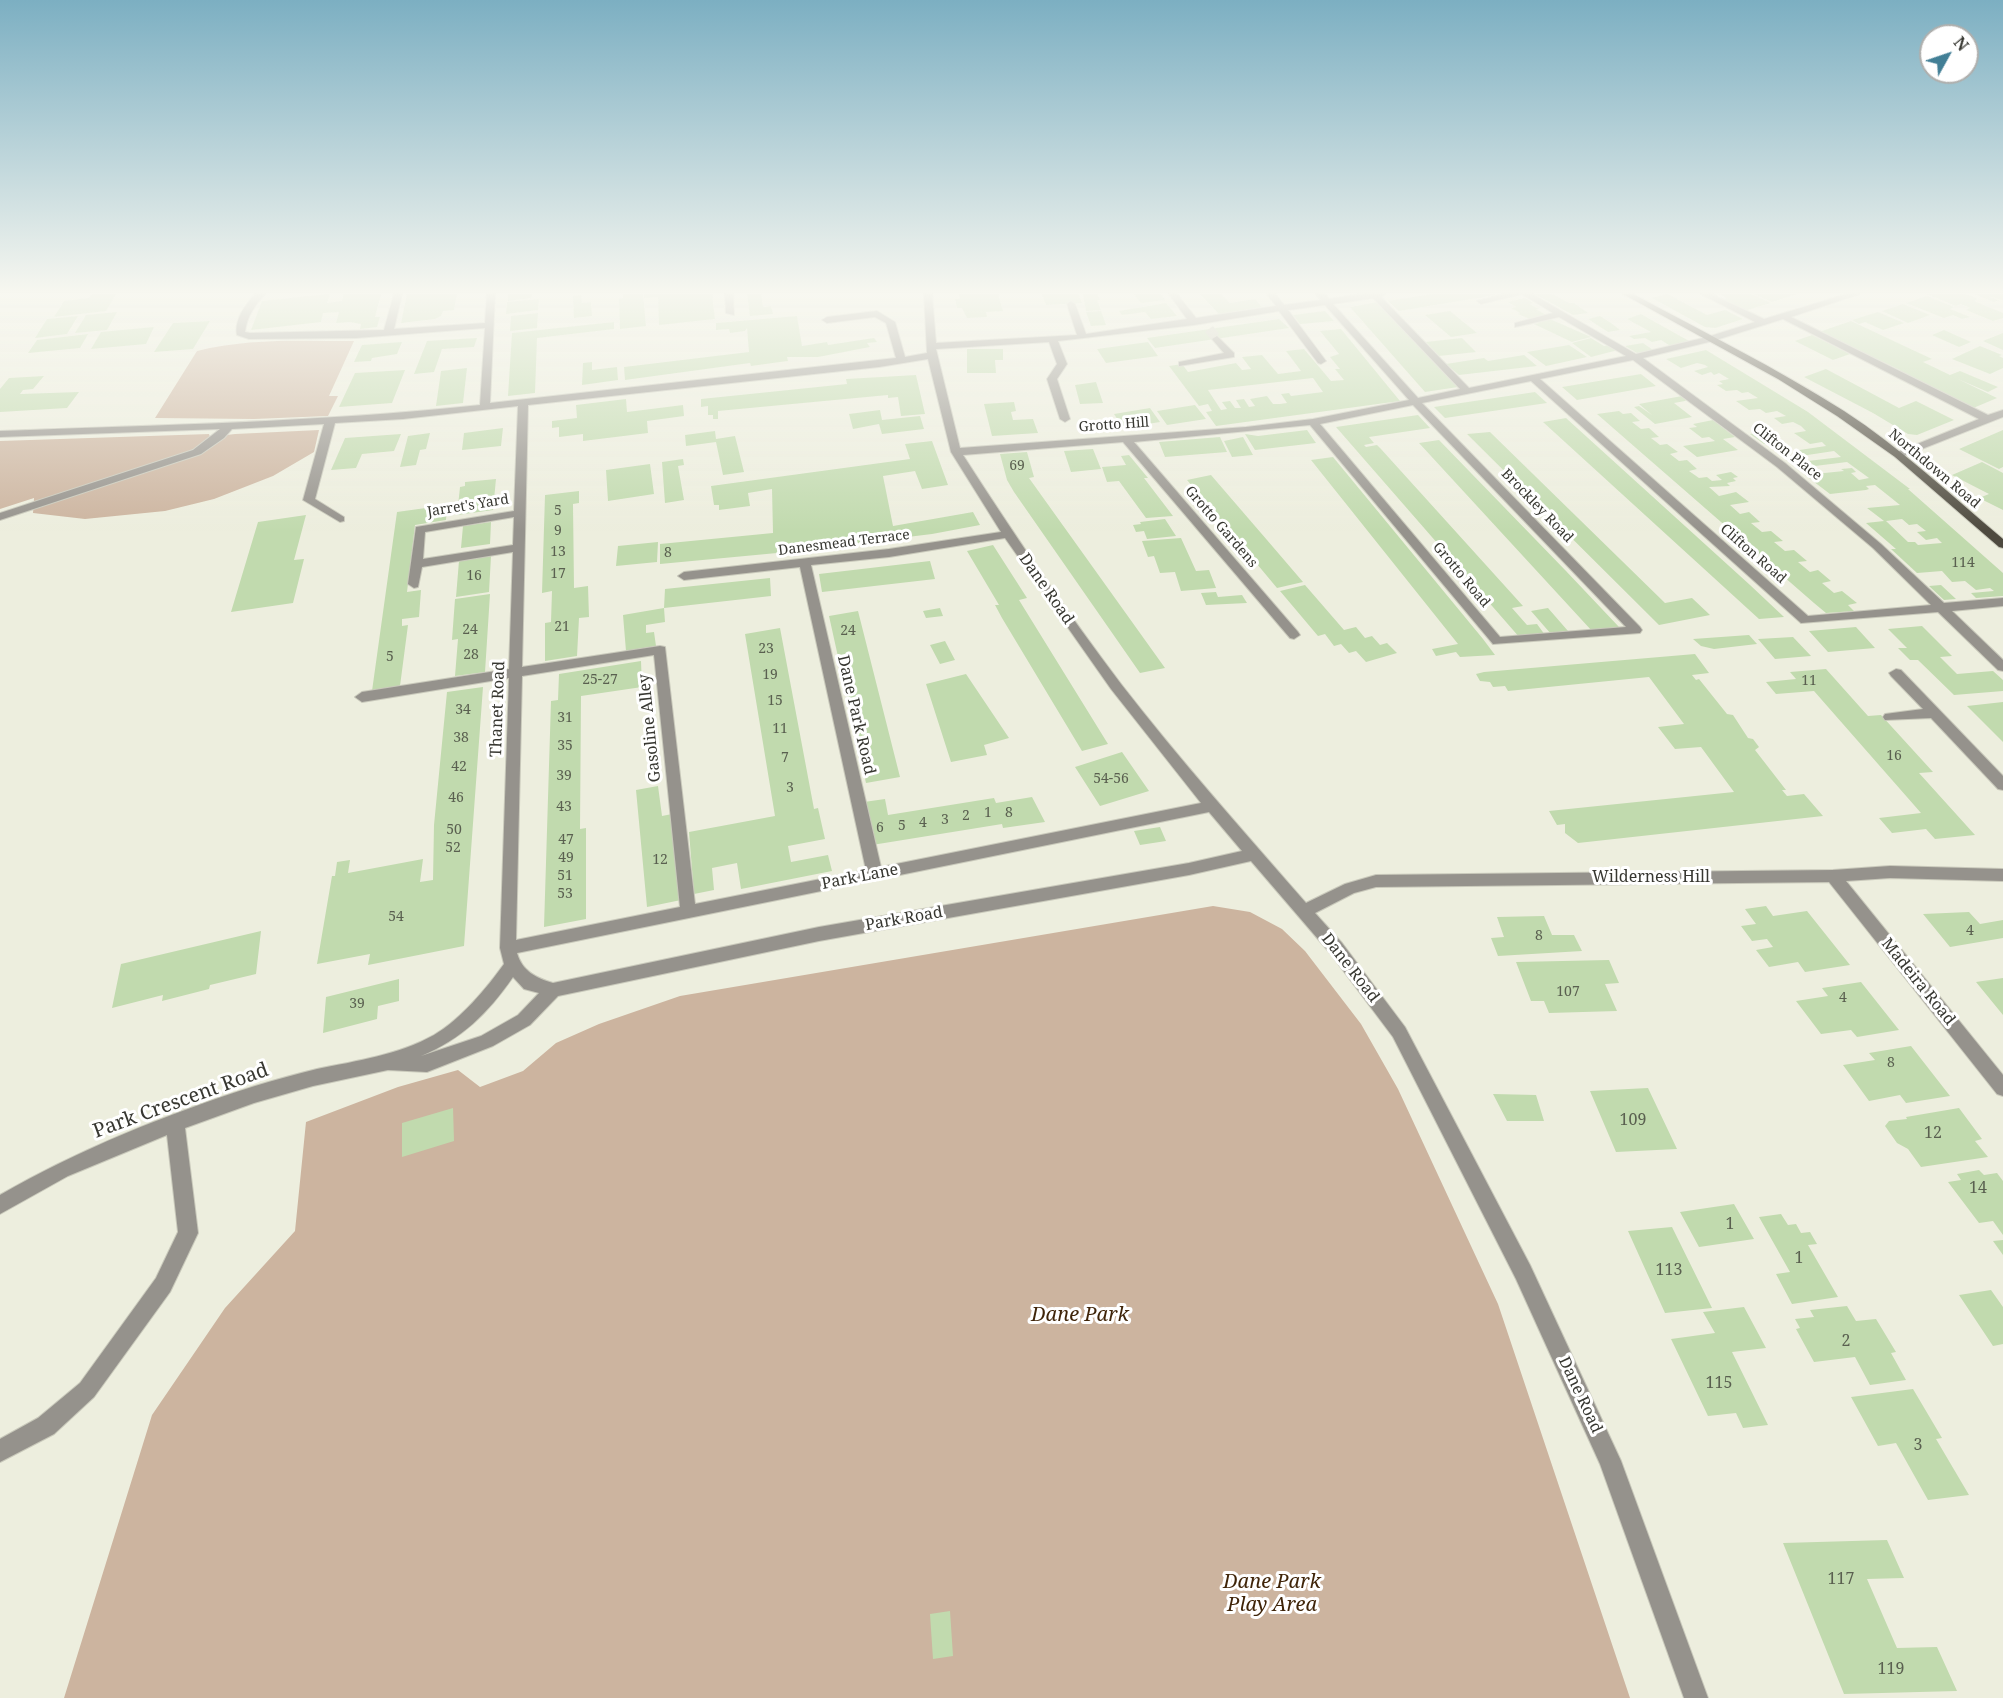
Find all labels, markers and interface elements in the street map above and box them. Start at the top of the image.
north arrow [1919,24,1979,84]
text: N [1949,32,1974,56]
street label: Grotto Hill [1078,414,1150,436]
street label: Clifton Place [1749,420,1825,484]
street label: Northdown Road [1885,426,1983,512]
house number: 69 [1009,458,1025,474]
street label: Brockley Road [1498,466,1576,546]
street label: Grotto Gardens [1181,483,1261,571]
street label: Jarret's Yard [426,491,510,521]
house number: 5 [554,503,562,519]
street label: Clifton Road [1717,521,1789,587]
house number: 9 [554,523,562,539]
street label: Danesmead Terrace [777,527,911,559]
street label: Grotto Road [1429,539,1493,611]
house number: 13 [550,544,566,560]
house number: 8 [664,545,672,561]
street label: Dane Road [1015,550,1077,628]
house number: 114 [1951,555,1975,571]
house number: 17 [550,566,566,582]
house number: 16 [466,568,482,584]
house number: 21 [554,619,570,635]
house number: 24 [462,622,478,638]
house number: 24 [840,623,856,639]
house number: 23 [758,641,774,657]
house number: 28 [463,647,479,663]
house number: 5 [386,649,394,665]
street label: Dane Park Road [833,653,879,777]
street label: Thanet Road [487,661,509,757]
house number: 19 [762,667,778,683]
house number: 25-27 [582,672,618,688]
street label: Gasoline Alley [635,673,665,783]
house number: 11 [1801,673,1817,689]
house number: 15 [767,693,783,709]
house number: 34 [455,702,471,718]
house number: 31 [557,710,573,726]
house number: 11 [772,721,788,737]
house number: 38 [453,730,469,746]
house number: 35 [557,738,573,754]
house number: 16 [1886,748,1902,764]
house number: 7 [781,750,789,766]
house number: 42 [451,759,467,775]
house number: 39 [556,768,572,784]
house number: 54-56 [1093,771,1129,787]
house number: 3 [786,780,794,796]
house number: 46 [448,790,464,806]
house number: 43 [556,799,572,815]
house number: 1 [984,805,992,821]
house number: 8 [1005,805,1013,821]
house number: 2 [962,808,970,824]
house number: 3 [941,812,949,828]
house number: 4 [919,815,927,831]
house number: 5 [898,818,906,834]
house number: 6 [876,820,884,836]
house number: 50 [446,822,462,838]
house number: 47 [558,832,574,848]
house number: 52 [445,840,461,856]
house number: 49 [558,850,574,866]
house number: 12 [652,852,668,868]
street label: Park Lane [820,860,900,894]
street label: Wilderness Hill [1592,867,1710,887]
house number: 51 [557,868,573,884]
house number: 53 [557,886,573,902]
street label: Park Road [864,903,944,935]
house number: 54 [388,909,404,925]
house number: 4 [1966,923,1974,939]
house number: 8 [1535,928,1543,944]
street label: Dane Road [1317,930,1383,1006]
street label: Madeira Road [1877,935,1959,1029]
house number: 107 [1556,984,1580,1000]
house number: 4 [1839,990,1847,1006]
house number: 39 [349,996,365,1012]
house number: 8 [1887,1055,1895,1071]
street label: Park Crescent Road [90,1058,272,1144]
house number: 109 [1620,1110,1646,1130]
house number: 12 [1924,1123,1942,1143]
house number: 14 [1969,1178,1987,1198]
house number: 1 [1726,1214,1734,1234]
house number: 1 [1795,1248,1803,1268]
house number: 113 [1656,1260,1682,1280]
park label: Dane Park [1031,1303,1129,1327]
house number: 2 [1842,1331,1850,1351]
street label: Dane Road [1554,1354,1606,1436]
house number: 115 [1706,1373,1732,1393]
house number: 3 [1914,1435,1922,1455]
house number: 117 [1828,1569,1854,1589]
park label: Dane Park Play Area [1223,1570,1321,1617]
house number: 119 [1878,1659,1904,1679]

